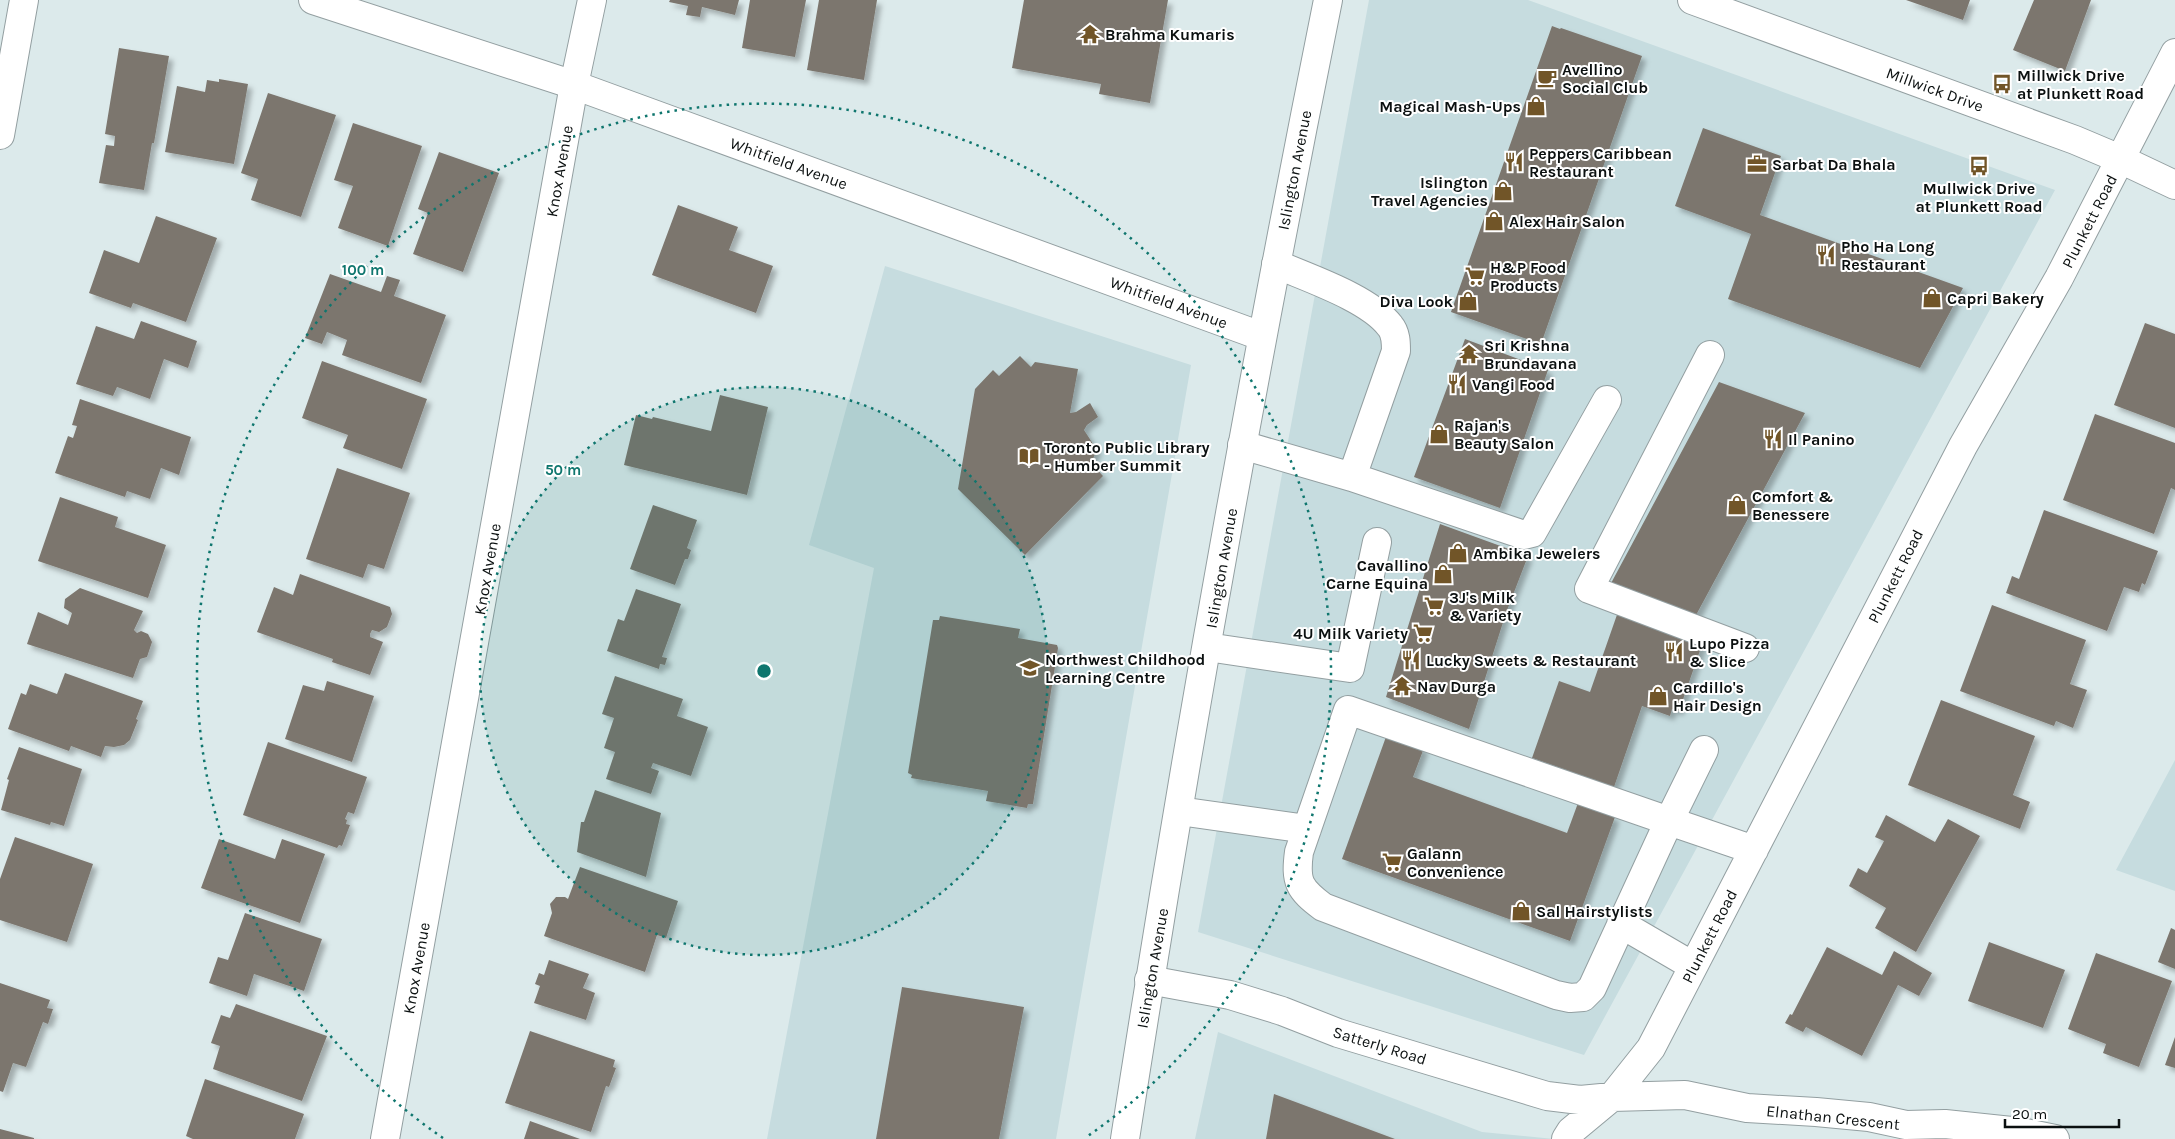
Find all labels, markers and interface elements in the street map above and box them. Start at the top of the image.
temple icon: Brahma Kumaris [1079,23,1101,45]
place label: Brahma Kumaris [1105,25,1235,44]
place label: Avellino Social Club [1562,60,1648,97]
street label: Millwick Drive [1884,63,1986,116]
place label: Millwick Drive at Plunkett Road [2017,66,2144,103]
cafe icon: Avellino Social Club [1536,67,1558,89]
bus stop icon: Millwick Drive at Plunkett Road [1991,73,2013,95]
shop icon: Magical Mash-Ups [1525,95,1547,117]
place label: Magical Mash-Ups [1379,97,1521,116]
street label: Islington Avenue [1274,109,1315,232]
street label: Knox Avenue [542,124,577,218]
street label: Whitfield Avenue [727,133,850,194]
place label: Peppers Caribbean Restaurant [1529,144,1672,181]
restaurant icon: Peppers Caribbean Restaurant [1503,151,1525,173]
office icon: Sarbat Da Bhala [1746,153,1768,175]
place label: Sarbat Da Bhala [1772,155,1896,174]
bus stop icon: Mullwick Drive at Plunkett Road [1968,155,1990,177]
street label: Plunkett Road [2058,171,2121,271]
place label: Islington Travel Agencies [1371,173,1488,210]
place label: Mullwick Drive at Plunkett Road [1915,179,2043,216]
shop icon: Islington Travel Agencies [1492,180,1514,202]
shop icon: Alex Hair Salon [1483,210,1505,232]
place label: Alex Hair Salon [1509,212,1625,231]
place label: Pho Ha Long Restaurant [1841,237,1934,274]
restaurant icon: Pho Ha Long Restaurant [1815,244,1837,266]
place label: H&P Food Products [1490,258,1566,295]
text: 100 m [342,261,384,279]
supermarket icon: H&P Food Products [1464,265,1486,287]
street label: Whitfield Avenue [1107,272,1230,333]
shop icon: Capri Bakery [1921,287,1943,309]
place label: Capri Bakery [1947,289,2044,308]
shop icon: Diva Look [1457,290,1479,312]
place label: Diva Look [1380,292,1454,311]
place label: Sri Krishna Brundavana [1484,336,1577,373]
temple icon: Sri Krishna Brundavana [1458,343,1480,365]
restaurant icon: Vangi Food [1446,373,1468,395]
place label: Vangi Food [1472,375,1555,394]
place label: Rajan's Beauty Salon [1454,416,1554,453]
shop icon: Rajan's Beauty Salon [1428,423,1450,445]
restaurant icon: Il Panino [1762,428,1784,450]
place label: Il Panino [1788,430,1855,449]
place label: Toronto Public Library - Humber Summit [1044,438,1210,475]
library icon: Toronto Public Library - Humber Summit [1018,445,1040,467]
text: 50 m [545,461,581,479]
place label: Comfort & Benessere [1752,487,1833,524]
shop icon: Comfort & Benessere [1726,494,1748,516]
street label: Islington Avenue [1202,507,1241,630]
street label: Knox Avenue [470,522,505,616]
street label: Plunkett Road [1864,526,1927,626]
shop icon: Ambika Jewelers [1447,542,1469,564]
place label: Ambika Jewelers [1473,544,1600,563]
place label: Cavallino Carne Equina [1326,556,1428,593]
shop icon: Cavallino Carne Equina [1432,563,1454,585]
place label: 3J's Milk & Variety [1449,588,1521,625]
supermarket icon: 3J's Milk & Variety [1423,595,1445,617]
supermarket icon: 4U Milk Variety [1412,622,1434,644]
place label: 4U Milk Variety [1293,624,1408,643]
place label: Lupo Pizza & Slice [1689,634,1770,671]
restaurant icon: Lupo Pizza & Slice [1663,641,1685,663]
restaurant icon: Lucky Sweets & Restaurant [1400,649,1422,671]
place label: Northwest Childhood Learning Centre [1045,650,1205,687]
place label: Lucky Sweets & Restaurant [1426,651,1636,670]
school or university icon: Northwest Childhood Learning Centre [1019,657,1041,679]
centre of rings [755,662,773,680]
temple icon: Nav Durga [1391,675,1413,697]
place label: Nav Durga [1417,677,1496,696]
place label: Cardillo's Hair Design [1673,678,1762,715]
shop icon: Cardillo's Hair Design [1647,685,1669,707]
place label: Galann Convenience [1407,844,1504,881]
supermarket icon: Galann Convenience [1381,851,1403,873]
street label: Plunkett Road [1678,886,1741,986]
shop icon: Sal Hairstylists [1510,900,1532,922]
place label: Sal Hairstylists [1536,902,1653,921]
street label: Islington Avenue [1133,907,1172,1030]
street label: Knox Avenue [399,921,434,1015]
street label: Satterly Road [1331,1022,1429,1069]
scale bar [2005,1096,2119,1128]
street label: Elnathan Crescent [1765,1101,1901,1134]
text: 20 m [2012,1105,2047,1123]

